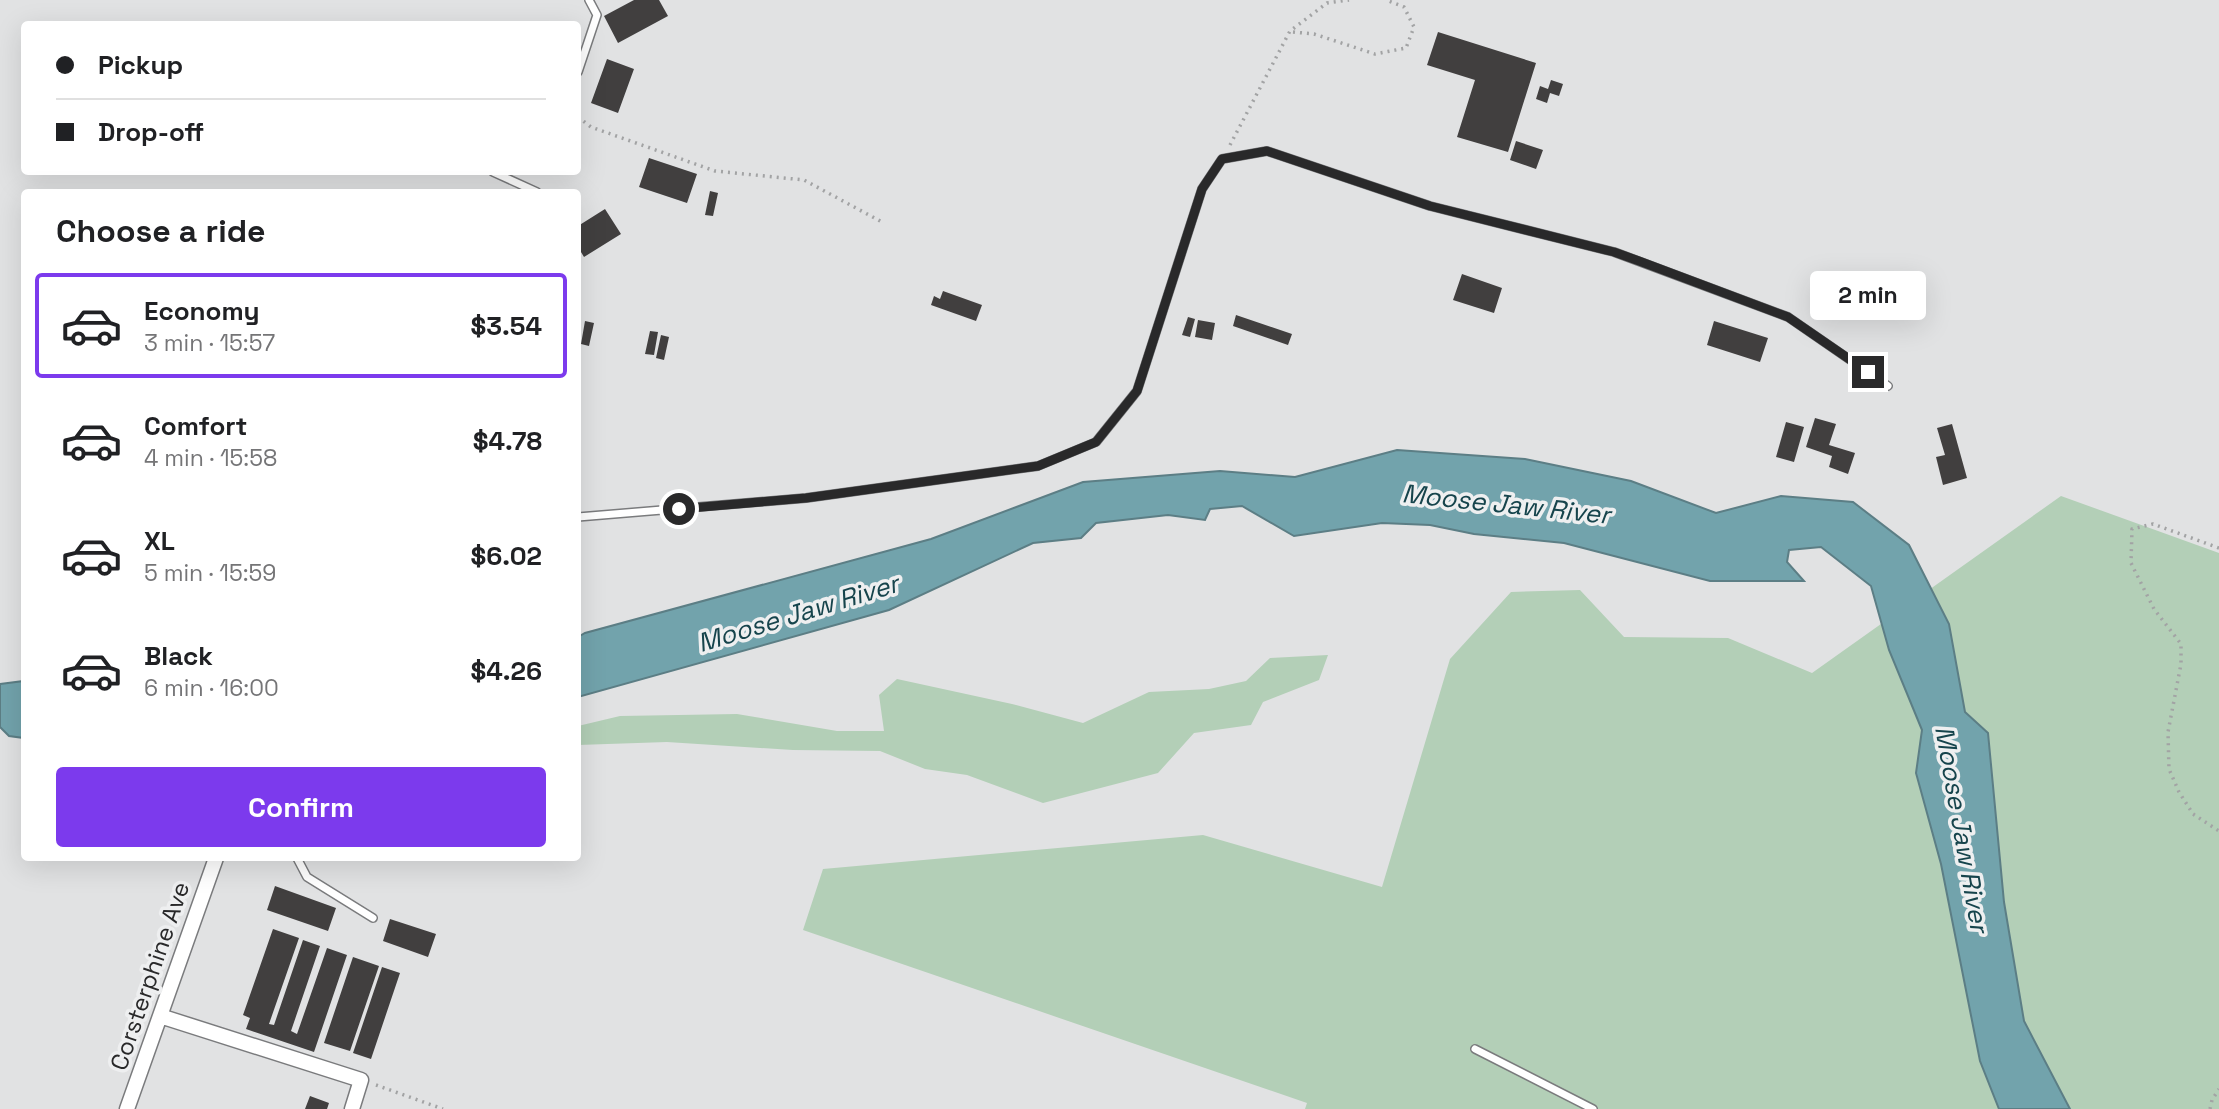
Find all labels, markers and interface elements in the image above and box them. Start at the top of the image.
text: Pickup [98,48,183,82]
text: Drop-off [98,115,204,149]
text: Choose a ride [56,211,266,251]
callout: 2 min [1810,270,1926,320]
text: 2 min [1838,280,1898,310]
icon: car [60,294,123,357]
text: Economy [144,294,260,328]
text: $3.54 [471,309,542,343]
text: 3 min · 15:57 [144,328,275,358]
route end [1852,356,1884,388]
icon: car [60,409,123,472]
text: Comfort [144,409,247,443]
text: $4.78 [473,424,542,458]
text: 4 min · 15:58 [144,443,277,473]
water label: Moose Jaw River [1400,476,1615,532]
route start [663,493,695,525]
icon: car [60,524,123,587]
text: XL [144,524,175,558]
text: $6.02 [470,539,542,573]
text: 5 min · 15:59 [144,558,276,588]
water label: Moose Jaw River [693,565,906,660]
icon: car [60,639,123,702]
text: Black [144,639,213,673]
text: $4.26 [470,654,542,688]
text: 6 min · 16:00 [144,673,279,703]
water label: Moose Jaw River [1927,723,1997,938]
button: Confirm [56,767,546,847]
street label: Corsterphine Ave [103,877,196,1074]

